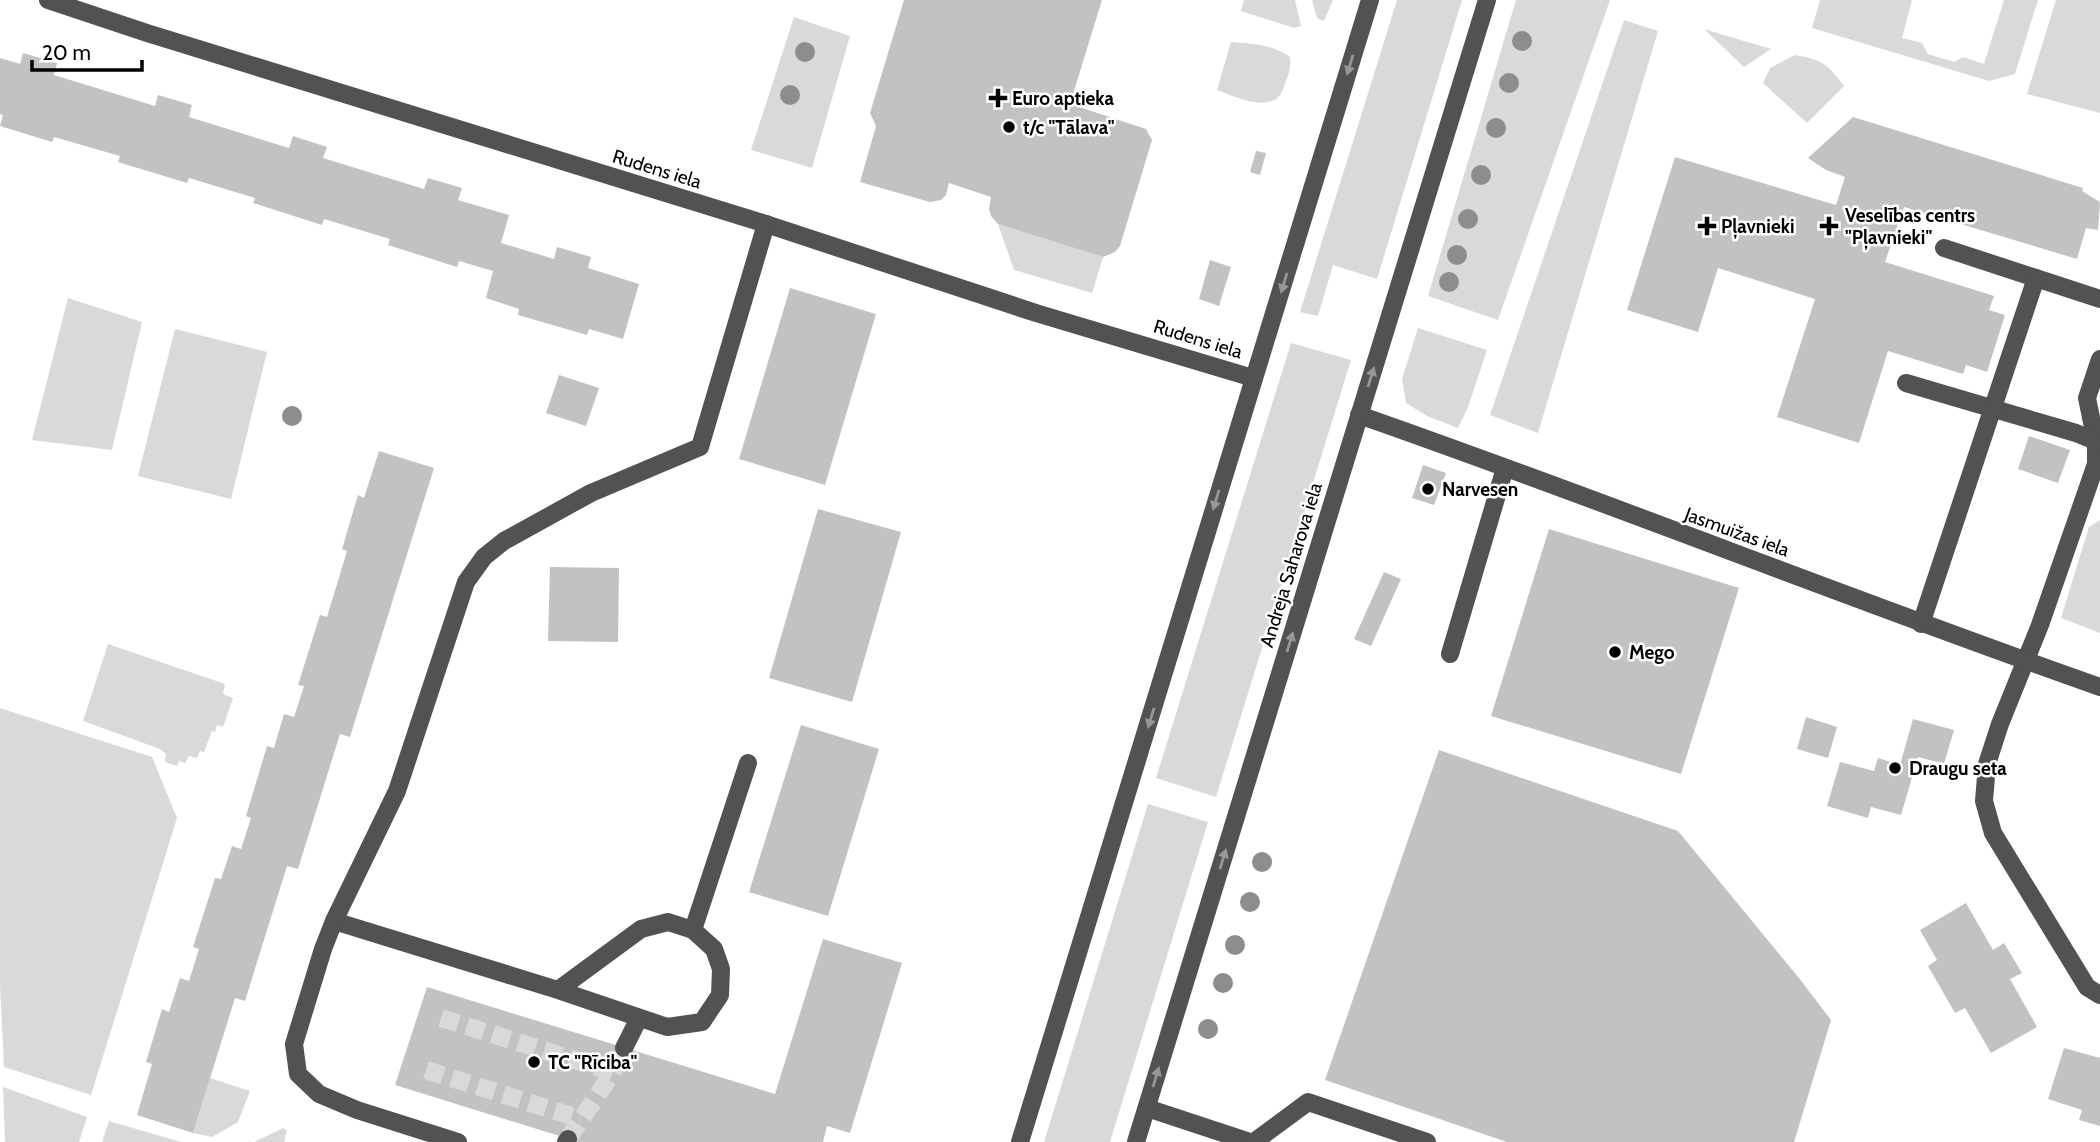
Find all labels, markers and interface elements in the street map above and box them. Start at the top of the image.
scale bar [32,28,142,72]
text: 20 m [42,40,91,65]
one-way arrow [1345,55,1355,76]
place label: Euro aptieka [1012,87,1114,110]
marker: Euro aptieka [990,90,1006,106]
place label: t/c "Tālava" [1023,116,1115,139]
marker: t/c "Tālava" [1001,119,1017,135]
street label: Rudens iela [610,145,704,193]
place label: Veselības centrs "Pļavnieki" [1845,204,1975,250]
place label: Pļavnieki [1721,215,1794,239]
marker: Veselības centrs "Pļavnieki" [1819,216,1839,236]
marker: Pļavnieki [1699,218,1715,234]
one-way arrow [1278,272,1288,293]
street label: Rudens iela [1151,315,1245,363]
one-way arrow [1366,367,1376,388]
place label: Narvesen [1442,478,1518,501]
street label: Andreja Saharova iela [1255,480,1327,650]
marker: Narvesen [1420,481,1436,497]
one-way arrow [1211,490,1221,511]
street label: Jasmuižas iela [1681,502,1793,562]
one-way arrow [1285,631,1296,652]
place label: Mego [1629,641,1675,664]
marker: Mego [1607,644,1623,660]
one-way arrow [1145,708,1155,729]
place label: Draugu seta [1909,757,2007,780]
marker: Draugu seta [1887,760,1903,776]
one-way arrow [1219,849,1229,870]
place label: TC "Rīciba" [548,1051,637,1074]
marker: TC "Rīciba" [526,1054,542,1070]
one-way arrow [1152,1066,1162,1087]

